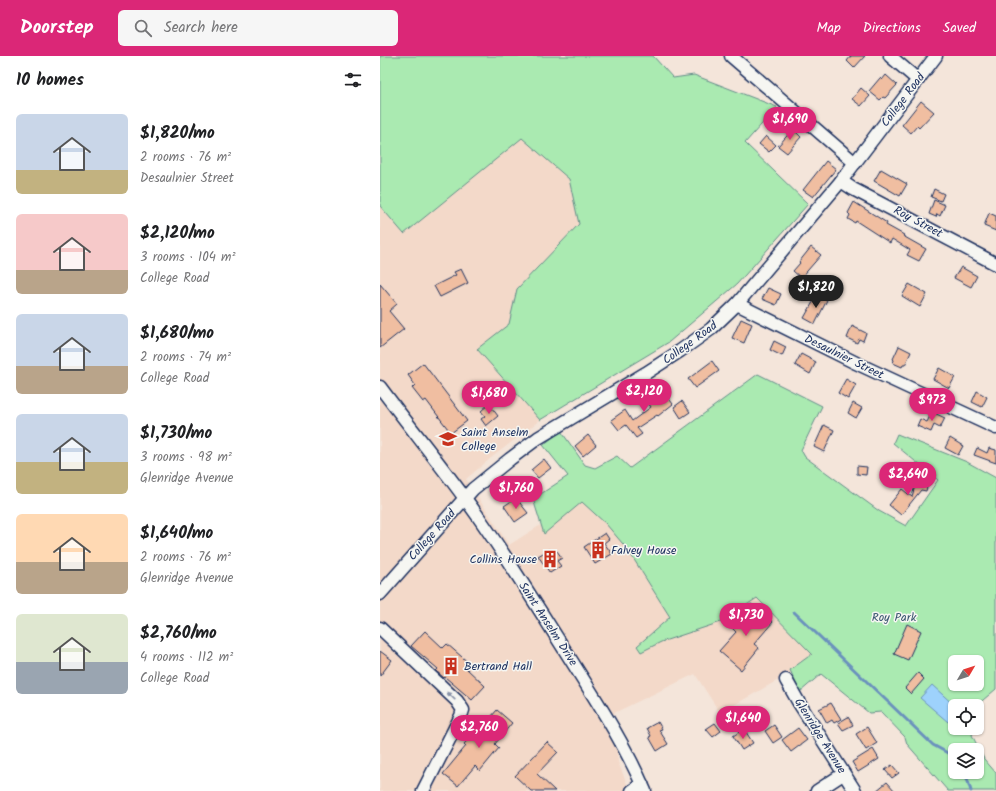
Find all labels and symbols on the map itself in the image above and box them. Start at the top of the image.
street label: College Road [876,68,930,131]
pin: $1,690 [757,107,823,141]
street label: Roy Street [890,201,946,243]
pin: $1,820 [783,275,849,309]
street label: College Road [659,316,722,369]
street label: Desaulnier Street [801,330,887,385]
pin: $2,120 [611,379,677,413]
pin: $1,680 [456,381,522,415]
pin: $973 [908,388,956,422]
place label: Saint Anselm College [461,423,529,456]
school or university icon: Saint Anselm College [438,429,458,449]
pin: $2,640 [875,462,941,496]
pin: $1,760 [483,476,549,510]
street label: College Road [404,504,461,565]
building icon: Falvey House [588,540,608,560]
place label: Falvey House [611,541,677,560]
building icon: Collins House [540,549,560,569]
place label: Collins House [470,550,538,569]
street label: Saint Anselm Drive [514,578,583,670]
pin: $1,730 [713,603,779,637]
park label: Roy Park [872,608,917,627]
north arrow [948,655,984,691]
building icon: Bertrand Hall [441,656,461,676]
place label: Bertrand Hall [464,657,532,676]
one-way arrow [446,691,456,700]
street label: Glenridge Avenue [789,694,851,778]
pin: $1,640 [710,706,776,740]
pin: $2,760 [446,715,512,749]

